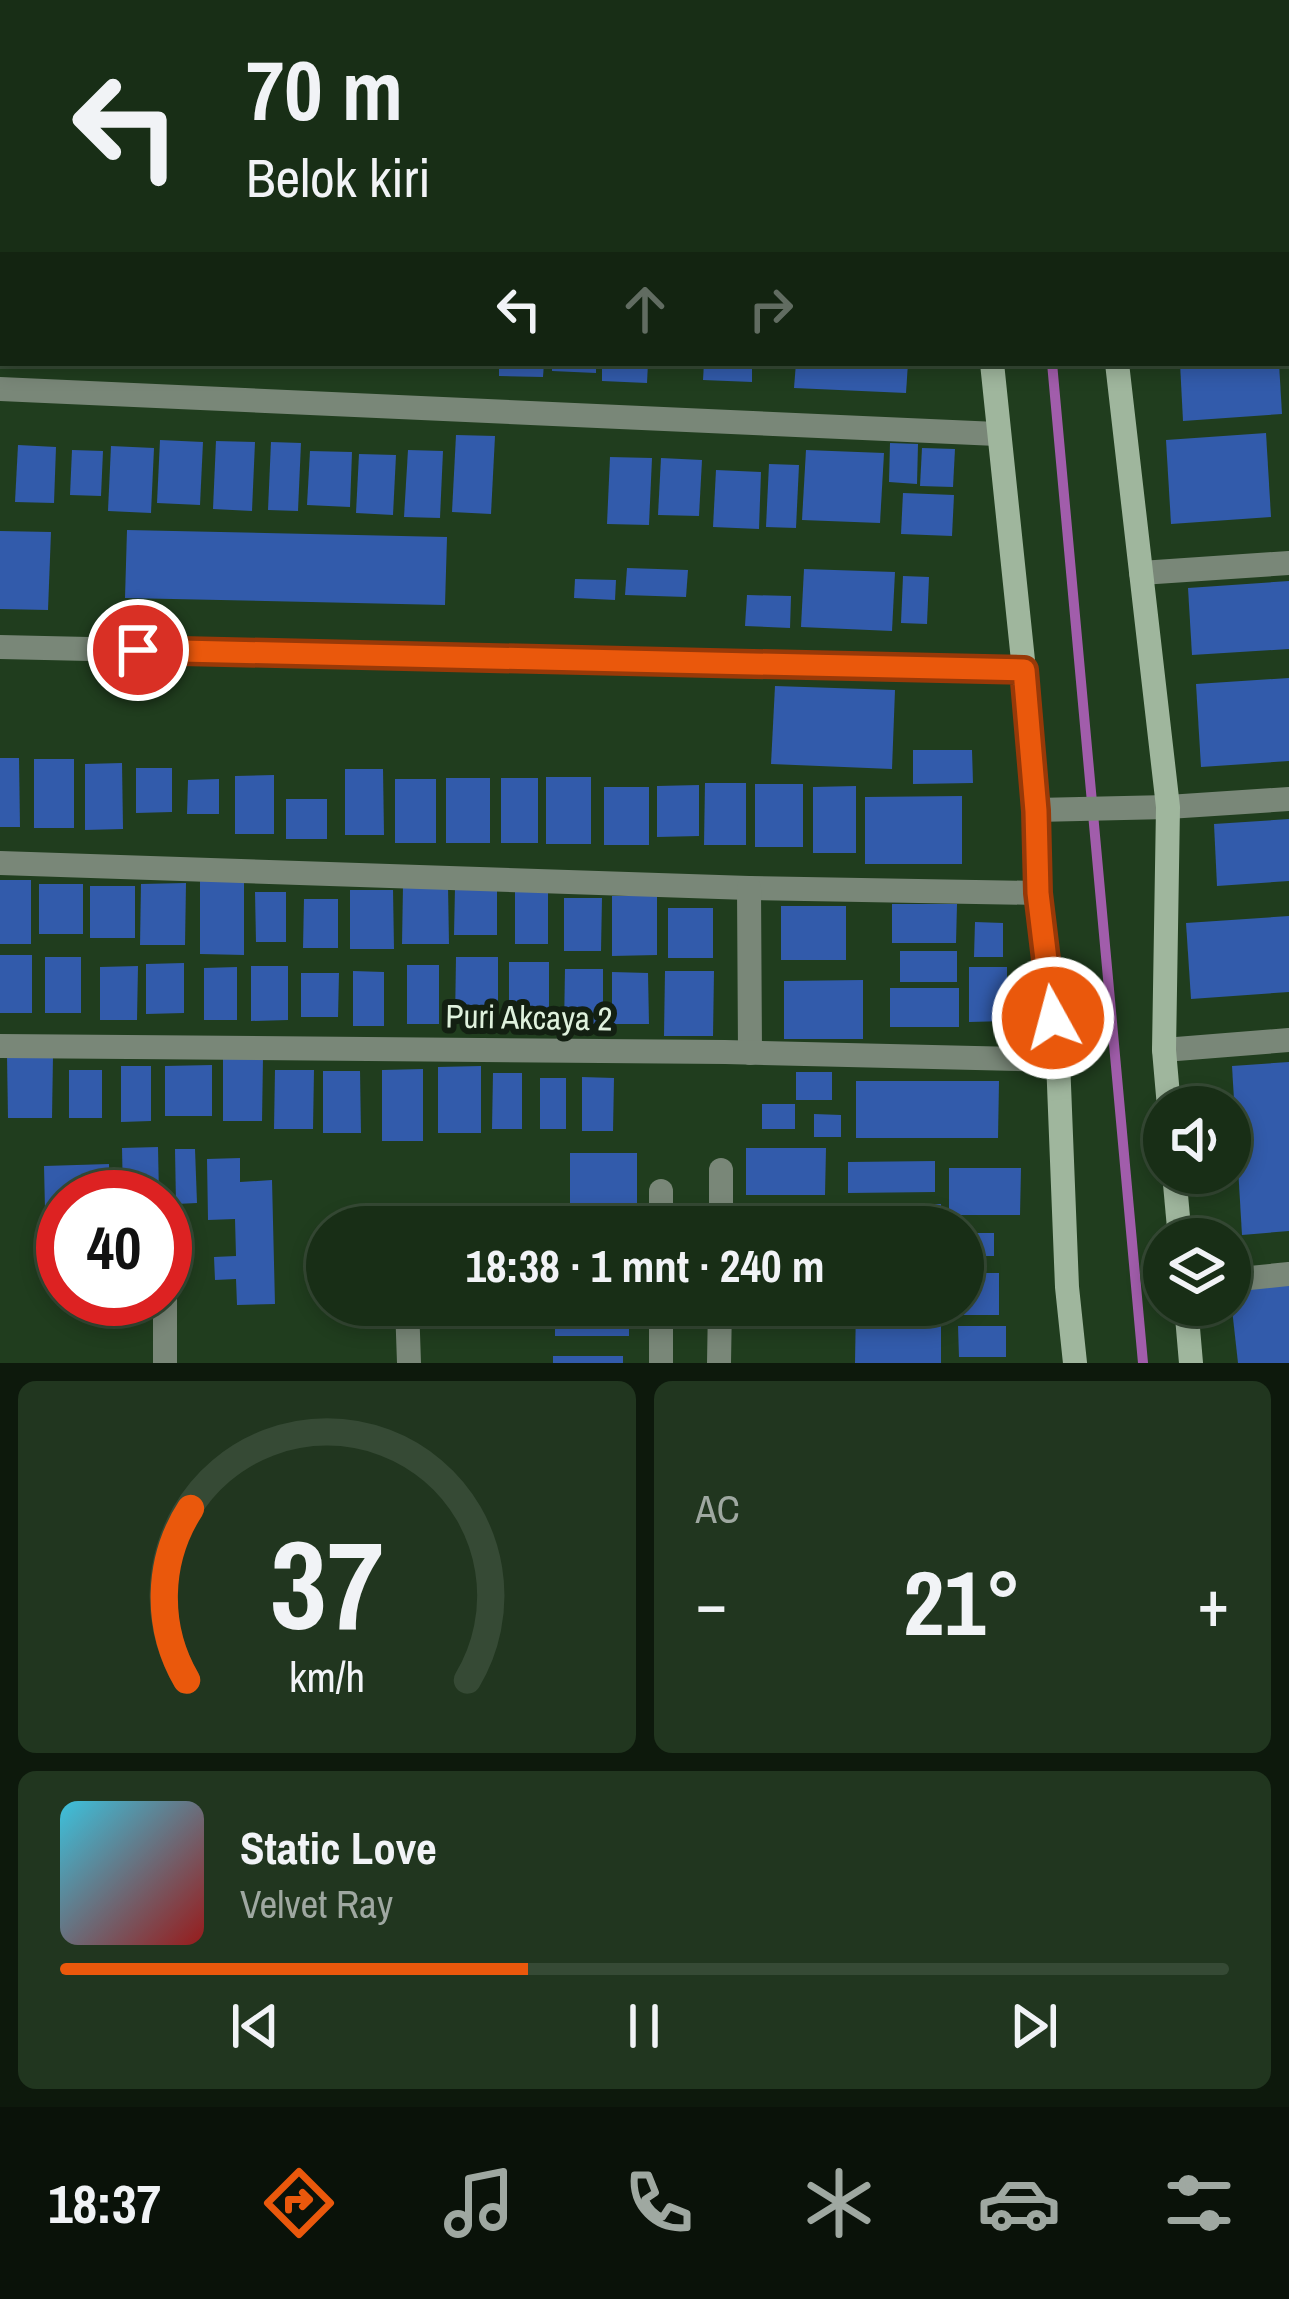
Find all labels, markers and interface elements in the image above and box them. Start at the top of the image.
text: 70 m [246,33,403,146]
icon: left [48,48,204,204]
text: Belok kiri [246,141,431,214]
icon: left [486,276,552,342]
icon: ahead [612,276,678,342]
icon: right [738,276,804,342]
pin [87,599,189,701]
icon: arrive [105,617,171,683]
position arrow [990,955,1116,1081]
street label: Puri Akcaya 2 [445,994,613,1040]
map controls [1143,1086,1251,1326]
button: sound [1143,1086,1251,1194]
speed limit sign: 40 [36,1170,192,1326]
button: layers [1143,1218,1251,1326]
text: 18:38 · 1 mnt · 240 m [466,1235,824,1296]
text: AC [696,1483,740,1535]
text: 37 [270,1500,384,1668]
text: 21° [903,1542,1021,1663]
text: − [696,1558,727,1647]
text: + [1197,1558,1229,1647]
text: km/h [289,1648,365,1705]
text: Static Love [240,1817,437,1878]
text: Velvet Ray [240,1878,393,1930]
icon: previous [222,1993,288,2059]
icon: pause [611,1993,677,2059]
icon: next [1001,1993,1067,2059]
icon: directions [257,2161,341,2245]
icon: music [437,2161,521,2245]
icon: phone [617,2161,701,2245]
icon: climate [797,2161,881,2245]
icon: car [977,2161,1061,2245]
icon: filters [1157,2161,1241,2245]
text: 18:37 [48,2167,161,2240]

